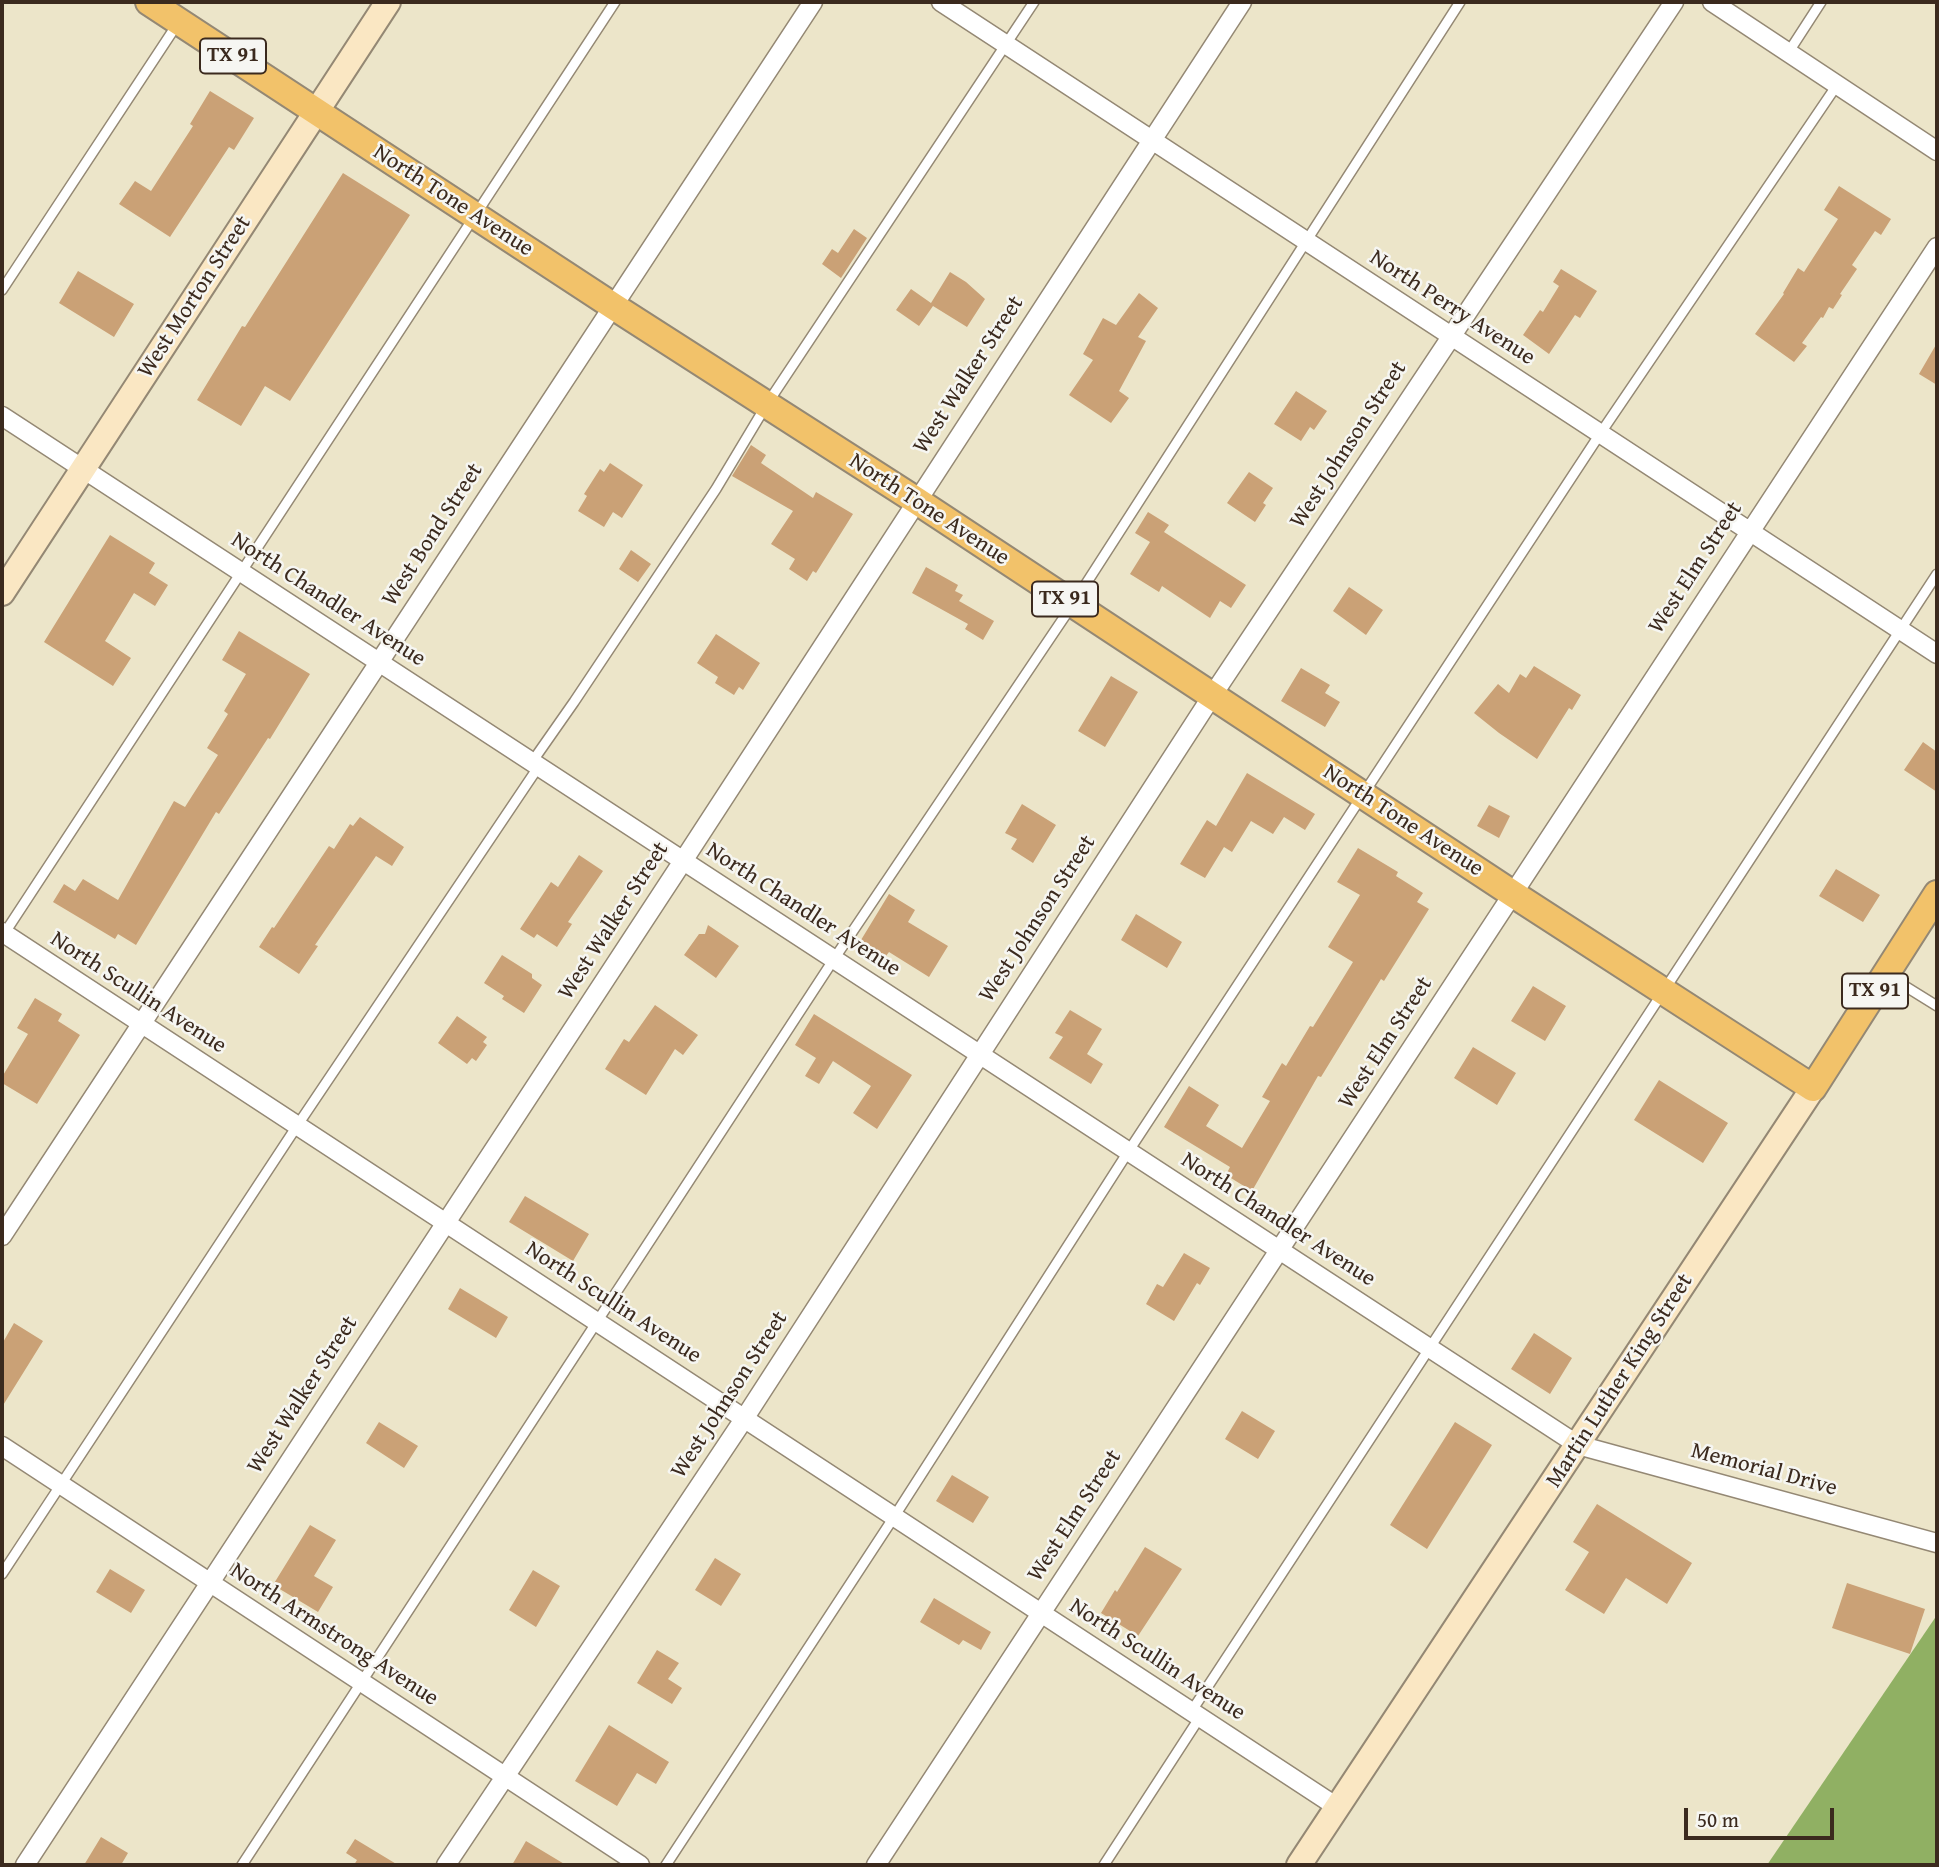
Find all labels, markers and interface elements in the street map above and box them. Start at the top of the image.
road number: TX 91 [200,38,266,74]
street label: North Tone Avenue [368,139,538,263]
street label: West Morton Street [132,211,258,383]
street label: North Perry Avenue [1364,244,1540,372]
street label: West Walker Street [908,291,1030,459]
street label: West Johnson Street [1285,356,1413,534]
street label: North Tone Avenue [844,448,1014,572]
street label: West Bond Street [377,458,489,612]
street label: West Elm Street [1643,497,1749,639]
street label: North Chandler Avenue [226,527,430,673]
road number: TX 91 [1032,582,1098,616]
street label: North Tone Avenue [1318,759,1488,883]
street label: West Johnson Street [974,830,1102,1008]
street label: West Walker Street [553,837,675,1005]
street label: North Chandler Avenue [701,837,905,983]
street label: North Scullin Avenue [45,926,231,1060]
street label: West Elm Street [1333,972,1439,1114]
road number: TX 91 [1842,974,1908,1009]
street label: North Chandler Avenue [1176,1147,1380,1293]
street label: North Scullin Avenue [520,1236,706,1370]
street label: Martin Luther King Street [1540,1269,1700,1493]
street label: West Johnson Street [666,1306,794,1484]
street label: West Walker Street [242,1311,364,1479]
street label: Memorial Drive [1688,1437,1840,1503]
street label: West Elm Street [1022,1445,1128,1587]
street label: North Armstrong Avenue [225,1557,443,1713]
street label: North Scullin Avenue [1064,1593,1250,1727]
scale bar [1687,1794,1838,1838]
text: 50 m [1697,1804,1739,1835]

